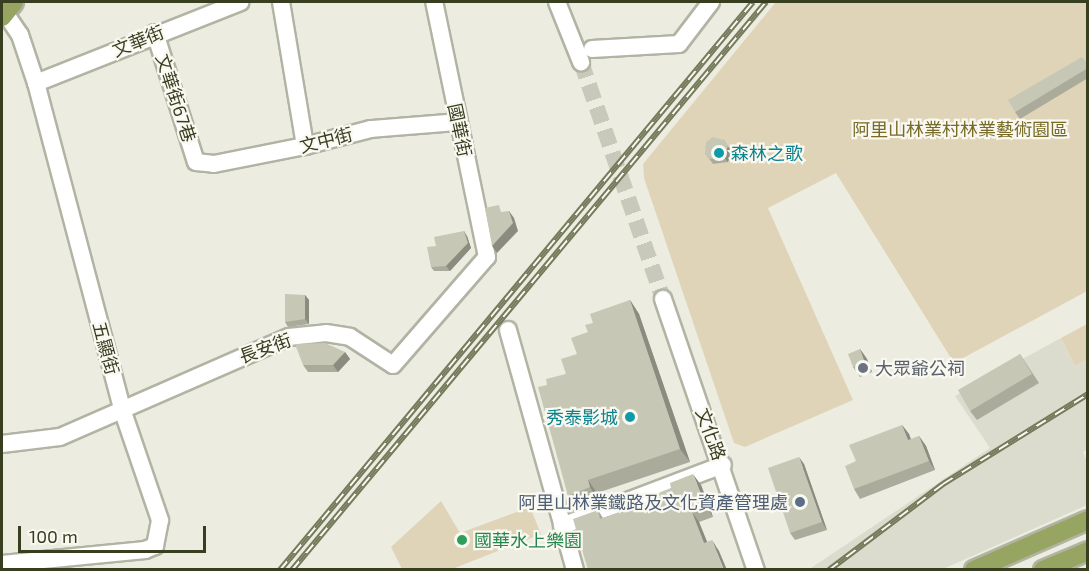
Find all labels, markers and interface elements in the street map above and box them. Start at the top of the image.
street label: 文華街 [109,21,167,61]
street label: 文華街67巷 [152,51,200,145]
street label: 國華街 [444,101,476,159]
park label: 阿里山林業村林業藝術園區 [852,118,1068,140]
street label: 文中街 [297,123,355,157]
place label: 森林之歌 [731,142,803,164]
marker: 森林之歌 [712,146,726,160]
street label: 五顯街 [89,319,123,377]
street label: 長安街 [236,329,294,367]
place label: 大眾爺公祠 [875,357,965,379]
marker: 大眾爺公祠 [856,361,870,375]
street label: 文化路 [692,405,730,463]
place label: 秀泰影城 [546,406,618,428]
marker: 秀泰影城 [623,410,637,424]
place label: 阿里山林業鐵路及文化資產管理處 [518,491,788,513]
marker: 阿里山林業鐵路及文化資產管理處 [793,495,807,509]
scale bar [21,514,208,552]
text: 100 m [29,525,78,547]
place label: 國華水上樂園 [474,529,582,551]
marker: 國華水上樂園 [455,533,469,547]

